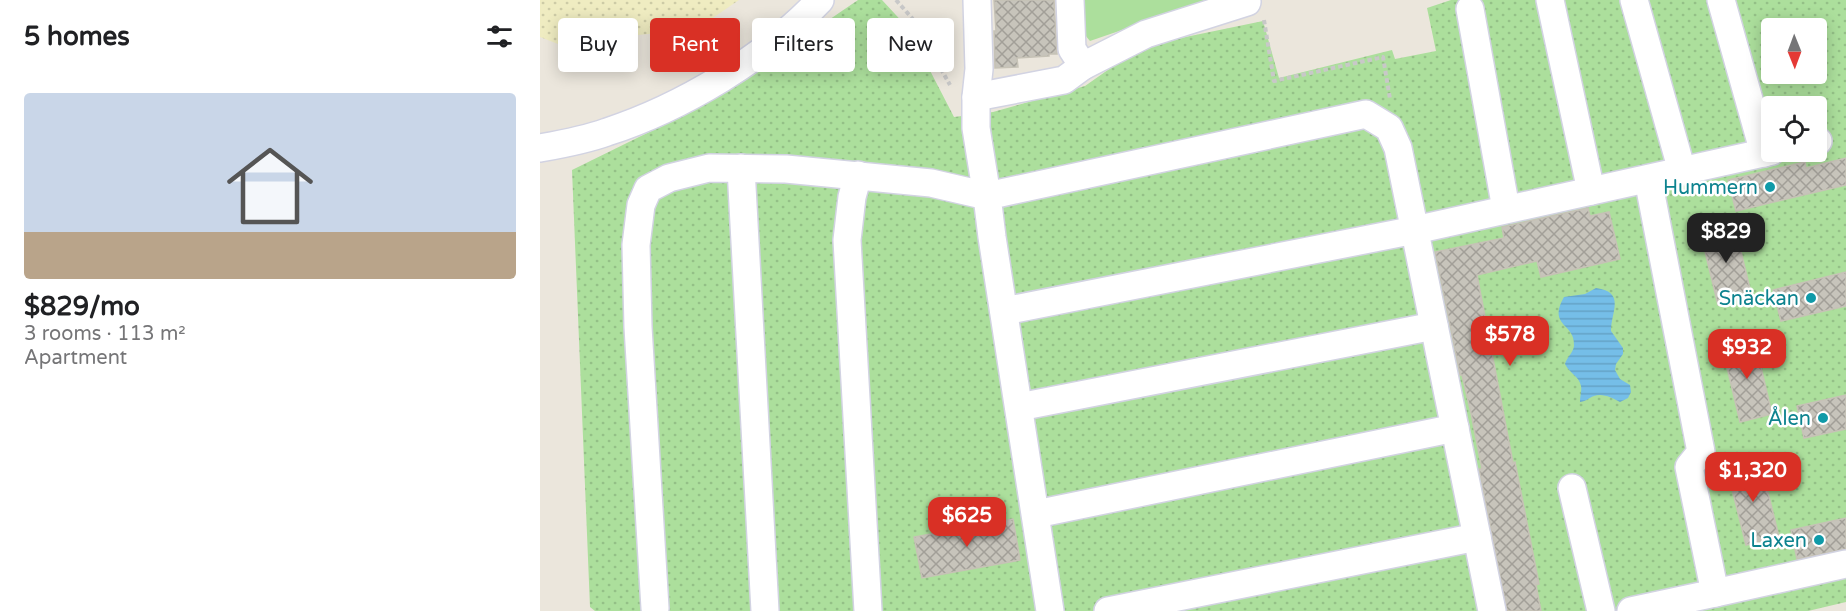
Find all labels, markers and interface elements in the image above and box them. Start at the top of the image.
chip: Buy [558,18,638,72]
chip: Rent [650,18,740,72]
chip: Filters [752,18,855,72]
chip: New [867,18,954,72]
north arrow [1761,18,1827,84]
map controls [1761,18,1827,162]
icon: filters [483,20,516,53]
text: 5 homes [24,21,130,52]
button: locate [1761,96,1827,162]
icon: home [216,132,324,240]
place label: Hummern [1663,176,1758,200]
marker: Hummern [1763,180,1777,194]
pin: $829 [1690,213,1762,264]
text: $829 [1701,220,1751,244]
place label: Snäckan [1719,287,1799,311]
text: $829/mo [24,291,140,322]
marker: Snäckan [1804,291,1818,305]
pin: $578 [1474,316,1546,367]
text: 3 rooms · 113 m² [24,322,186,346]
text: $578 [1485,323,1535,347]
pin: $932 [1711,329,1783,380]
text: $932 [1722,336,1772,360]
text: Apartment [24,346,127,370]
place label: Ålen [1768,406,1811,431]
marker: Ålen [1816,411,1830,425]
pin: $1,320 [1704,452,1802,503]
text: $1,320 [1719,459,1787,483]
pin: $625 [931,497,1003,548]
text: $625 [942,504,992,528]
place label: Laxen [1750,529,1807,553]
marker: Laxen [1812,533,1826,547]

